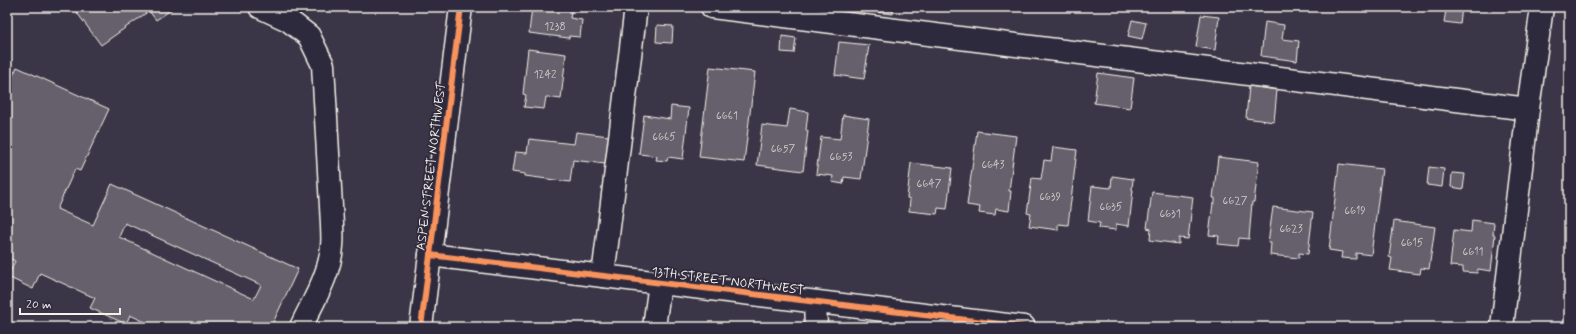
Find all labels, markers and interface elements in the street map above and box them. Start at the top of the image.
house number: 1238 [544,20,566,34]
house number: 1242 [534,68,557,82]
street label: ASPEN STREET NORTHWEST [413,80,450,252]
house number: 6661 [716,109,738,123]
house number: 6665 [652,130,676,144]
house number: 6657 [771,142,796,156]
house number: 6653 [830,150,852,164]
house number: 6643 [981,158,1005,172]
house number: 6647 [917,177,942,191]
house number: 6639 [1039,190,1061,204]
house number: 6627 [1223,194,1248,208]
house number: 6635 [1100,200,1123,214]
house number: 6619 [1344,204,1366,218]
house number: 6631 [1159,207,1181,221]
house number: 6623 [1279,222,1303,236]
house number: 6615 [1401,236,1424,250]
house number: 6611 [1463,245,1484,259]
street label: 13TH STREET NORTHWEST [651,264,805,299]
scale bar [20,290,120,316]
text: 20 m [26,297,52,313]

